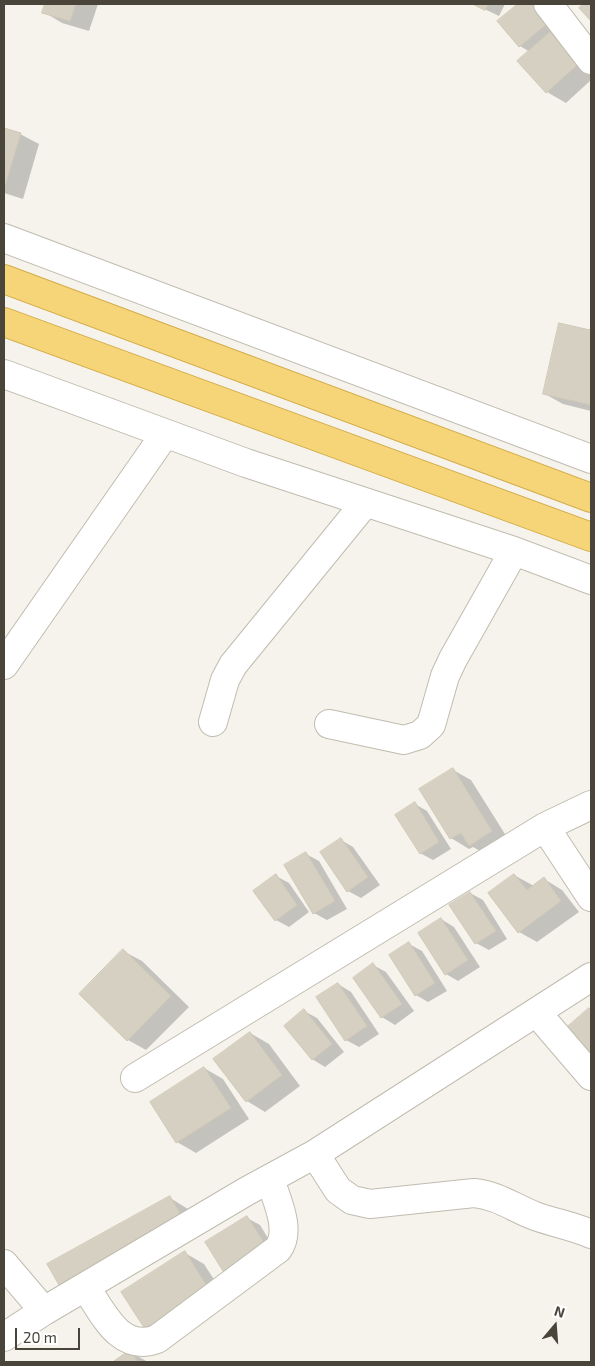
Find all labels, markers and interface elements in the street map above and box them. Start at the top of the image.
north arrow [530,1301,580,1351]
text: N [552,1302,567,1321]
scale bar [18,1318,82,1350]
text: 20 m [23,1328,57,1346]

